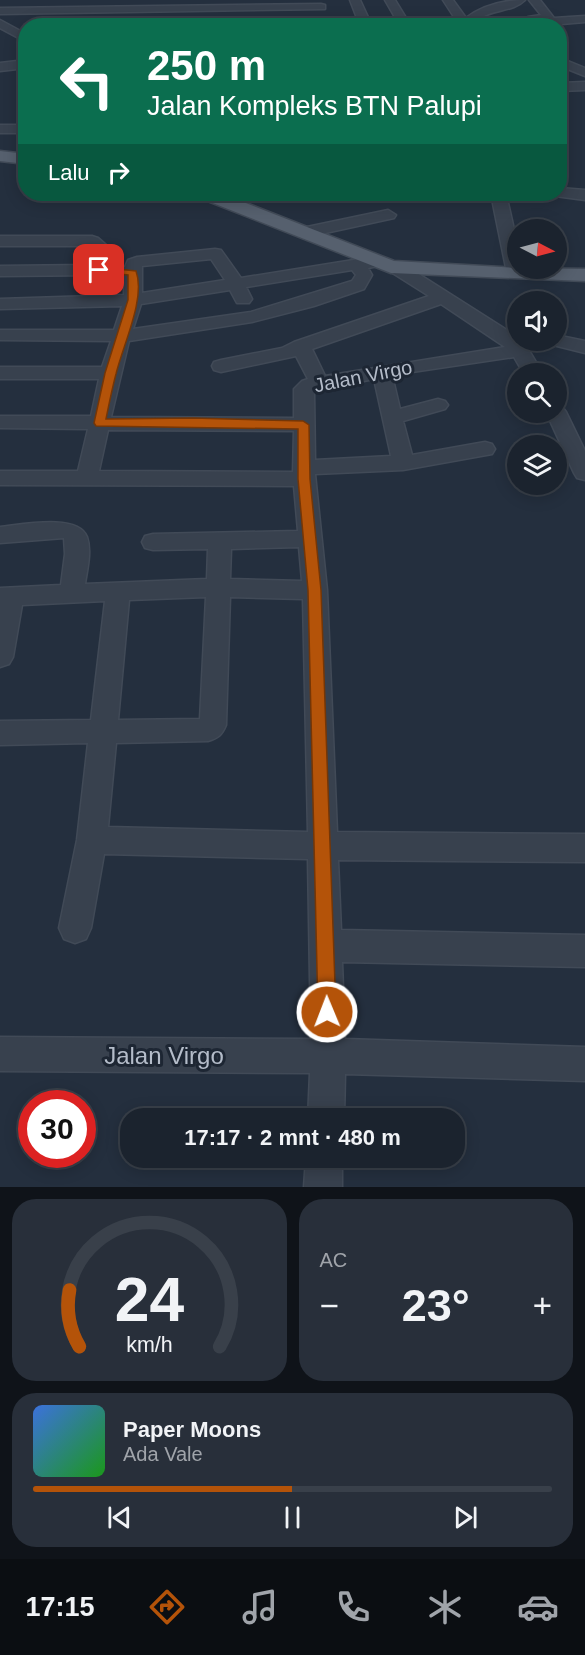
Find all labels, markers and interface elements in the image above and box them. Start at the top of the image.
icon: left [48,42,126,120]
text: 250 m [147,42,266,89]
text: Jalan Kompleks BTN Palupi [147,91,482,121]
icon: right [102,156,135,189]
text: Lalu [48,160,90,185]
north arrow [507,219,567,279]
map controls [507,219,567,495]
pin [73,244,124,295]
icon: arrive [82,253,115,286]
button: sound [507,291,567,351]
street label: Jalan Virgo [312,356,414,396]
button: search [507,363,567,423]
button: layers [507,435,567,495]
position arrow [295,980,359,1044]
street label: Jalan Virgo [104,1042,224,1069]
speed limit sign: 30 [18,1090,96,1168]
text: 17:17 · 2 mnt · 480 m [184,1125,401,1150]
text: AC [320,1249,347,1271]
text: 24 [115,1265,184,1334]
text: 23° [402,1280,470,1331]
text: − [320,1287,339,1324]
text: + [533,1287,552,1324]
text: km/h [126,1333,172,1357]
text: Paper Moons [123,1417,261,1442]
text: Ada Vale [123,1443,203,1465]
icon: previous [103,1501,136,1534]
icon: pause [276,1501,309,1534]
icon: next [449,1501,482,1534]
icon: directions [146,1586,188,1628]
icon: music [239,1586,281,1628]
icon: phone [332,1586,374,1628]
icon: climate [424,1586,466,1628]
icon: car [517,1586,559,1628]
text: 17:15 [25,1592,95,1622]

